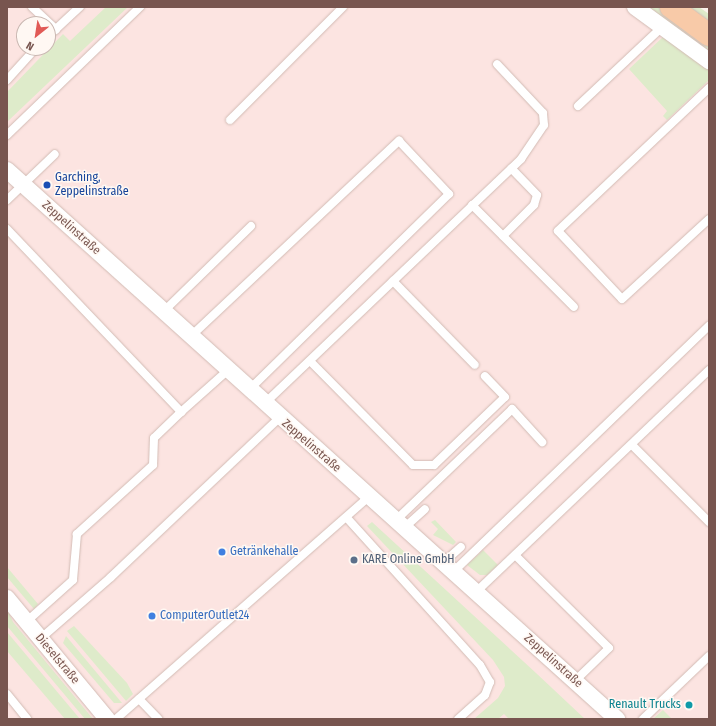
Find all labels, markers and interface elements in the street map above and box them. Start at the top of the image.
north arrow [16,16,56,56]
text: N [24,39,36,53]
place label: Garching, Zeppelinstraße [55,171,129,199]
marker: Garching, Zeppelinstraße [42,180,52,190]
street label: Zeppelinstraße [39,198,103,258]
street label: Zeppelinstraße [278,416,344,476]
place label: Getränkehalle [230,545,298,559]
marker: Getränkehalle [217,547,227,557]
place label: KARE Online GmbH [362,553,455,567]
marker: KARE Online GmbH [349,555,359,565]
place label: ComputerOutlet24 [160,609,249,623]
marker: ComputerOutlet24 [147,611,157,621]
street label: Dieselstraße [32,631,82,687]
street label: Zeppelinstraße [521,631,585,691]
place label: Renault Trucks [609,698,681,712]
marker: Renault Trucks [684,700,694,710]

